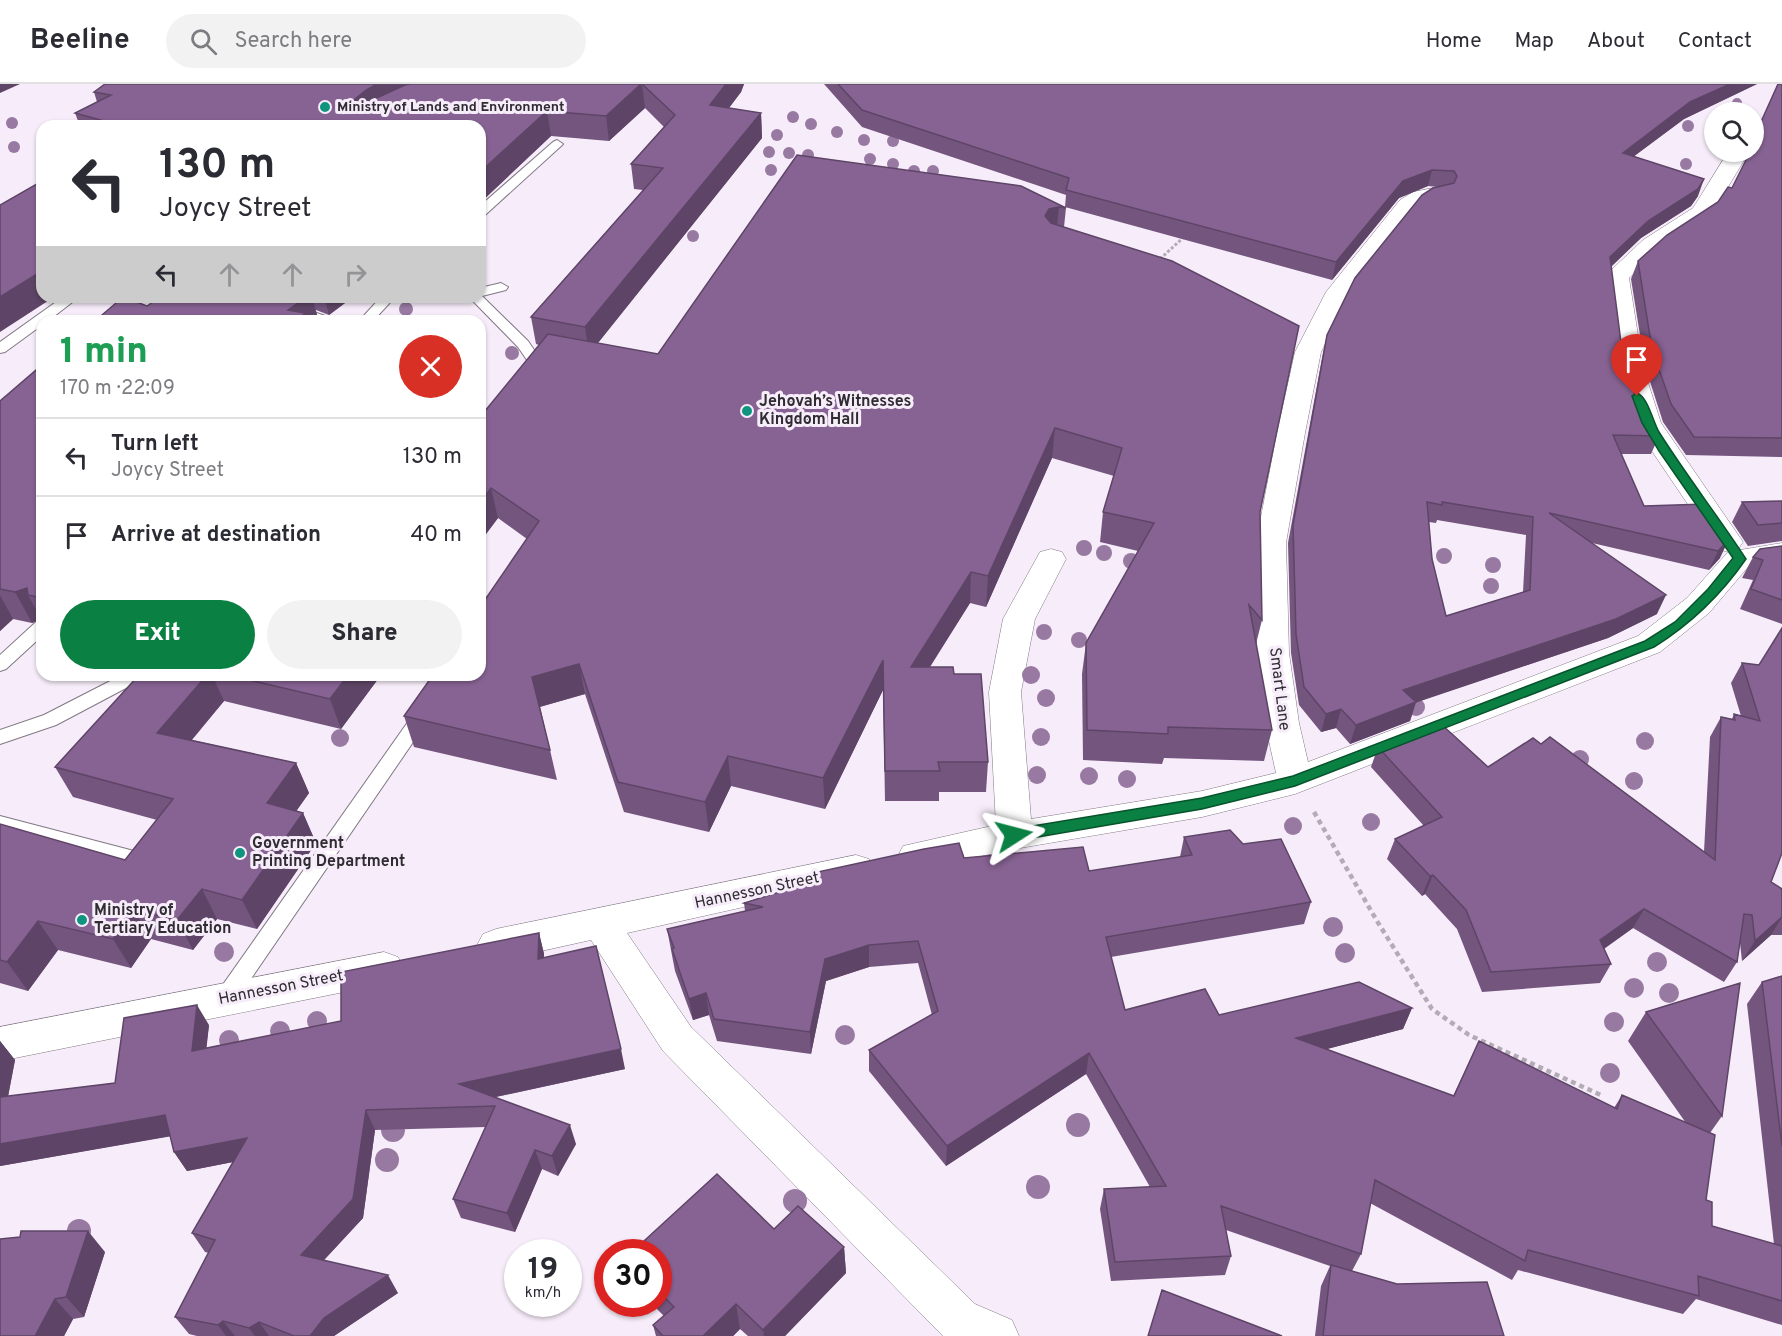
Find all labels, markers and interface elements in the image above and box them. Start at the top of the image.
search box [166,14,586,68]
text: Beeline [30,23,130,59]
icon: search [187,25,220,58]
text: Search here [235,28,352,55]
text: Home [1426,28,1482,55]
text: Map [1515,28,1554,55]
text: About [1587,28,1645,55]
text: Contact [1678,28,1752,55]
place label: Ministry of Lands and Environment [337,99,564,116]
marker: Ministry of Lands and Environment [318,100,332,114]
map controls [1704,102,1764,162]
button: search [1704,102,1764,162]
text: 130 m [159,140,275,193]
icon: left [60,144,138,222]
text: Joycy Street [159,192,312,226]
icon: left [150,258,183,291]
icon: ahead [213,258,246,291]
icon: ahead [276,258,309,291]
icon: right [339,258,372,291]
text: 1 min [60,330,148,376]
pin [1611,334,1662,396]
button: close [399,335,462,398]
icon: arrive [1620,343,1653,376]
text: 170 m · 22:09 [60,376,175,402]
place label: Jehovah’s Witnesses Kingdom Hall [759,392,912,430]
marker: Jehovah’s Witnesses Kingdom Hall [740,404,754,418]
text: Turn left [111,431,199,458]
icon: left [60,441,93,474]
text: 130 m [403,444,462,471]
text: Joycy Street [111,458,224,484]
icon: arrive [60,519,93,552]
text: Arrive at destination [111,522,321,549]
text: 40 m [410,522,462,549]
button: Exit [60,600,255,669]
button: Share [267,600,462,669]
street label: Smart Lane [1264,646,1294,732]
position arrow [982,803,1046,867]
place label: Government Printing Department [252,834,405,872]
marker: Government Printing Department [233,846,247,860]
street label: Hannesson Street [693,868,821,914]
place label: Ministry of Tertiary Education [94,901,231,939]
marker: Ministry of Tertiary Education [75,913,89,927]
street label: Hannesson Street [217,966,345,1010]
speed limit sign: 30 [594,1239,672,1317]
text: 19 [528,1252,558,1289]
text: km/h [525,1284,561,1303]

